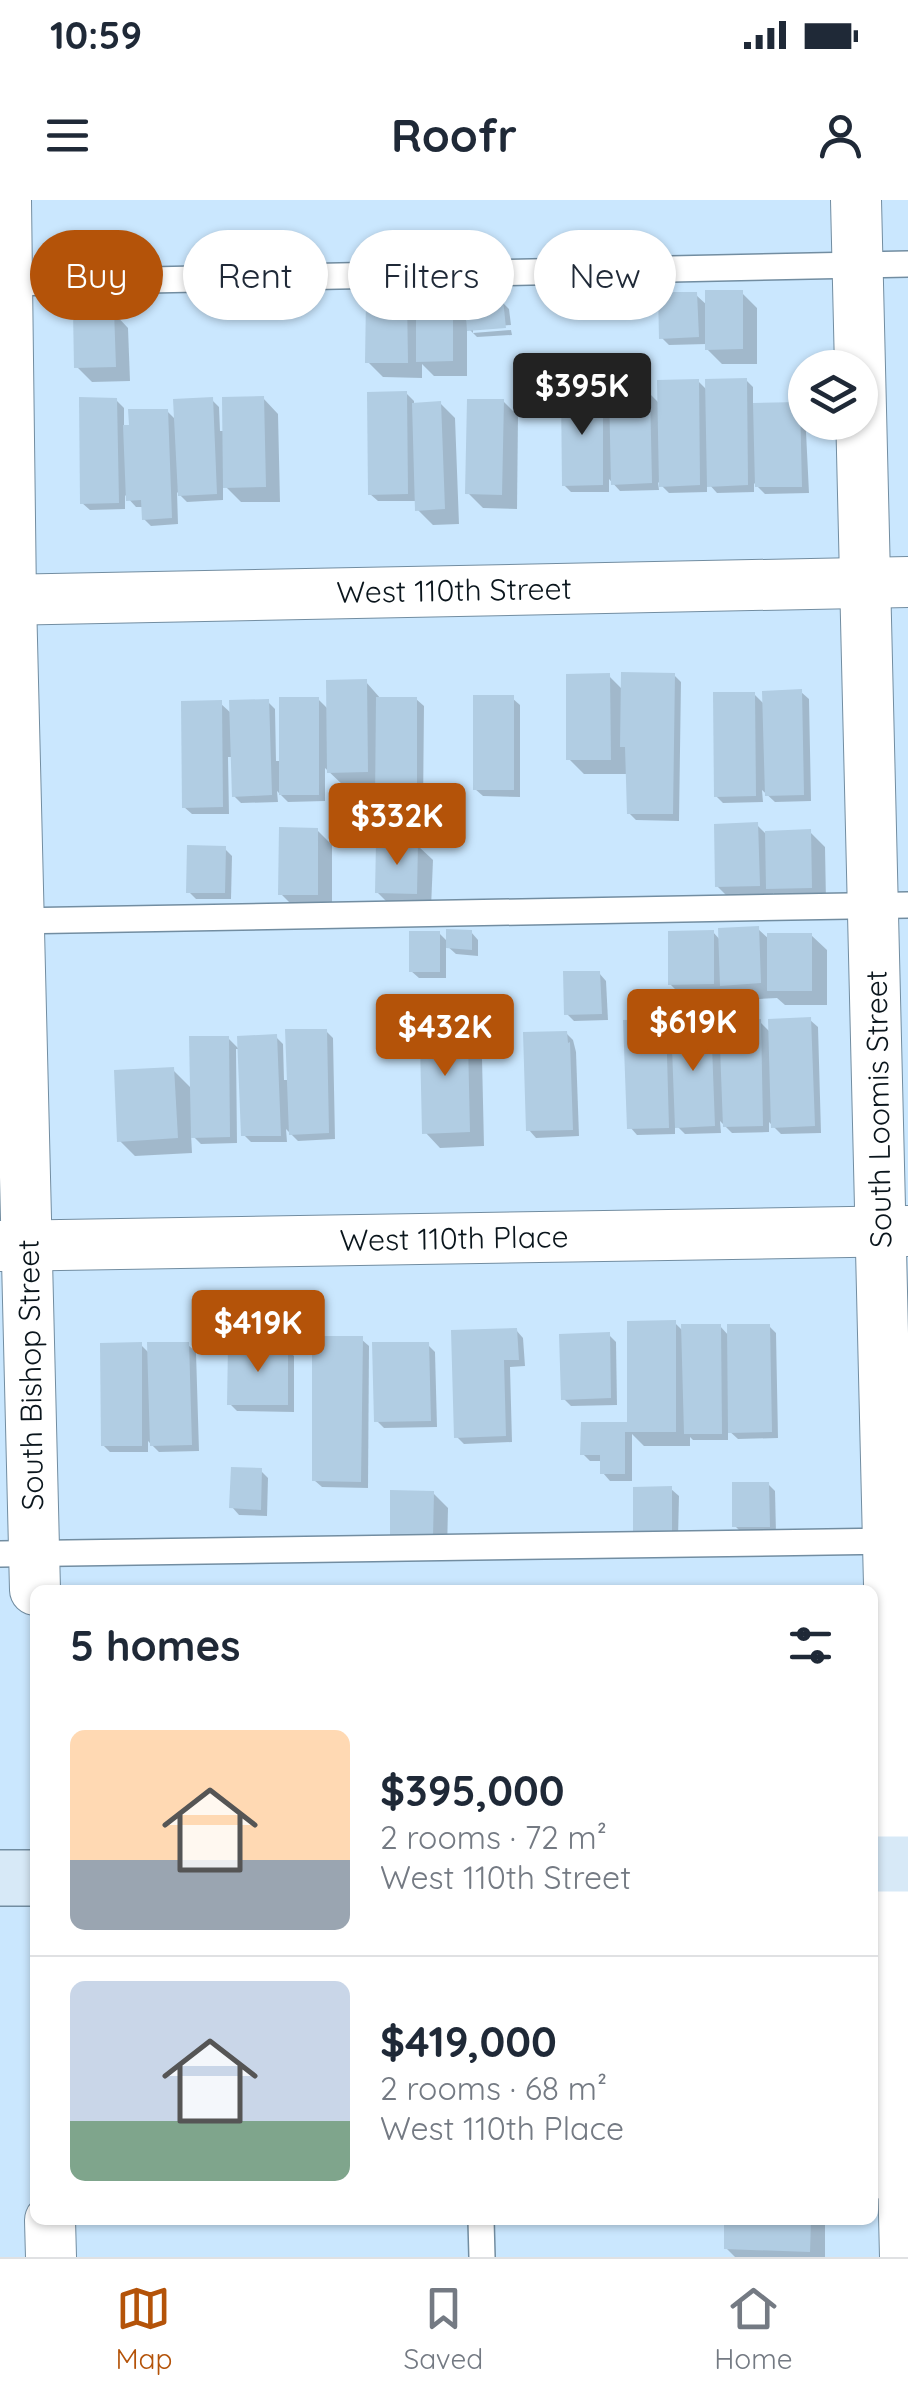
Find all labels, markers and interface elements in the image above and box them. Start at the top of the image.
text: 10:59 [50,11,142,59]
text: Roofr [391,107,517,163]
icon: menu [40,108,95,163]
icon: person [813,108,868,163]
chip: Buy [30,230,163,320]
chip: Rent [183,230,328,320]
chip: Filters [348,230,514,320]
chip: New [534,230,676,320]
map controls [788,350,878,440]
button: layers [788,350,878,440]
pin: $395K [512,353,652,438]
text: $395K [535,365,629,405]
street label: West 110th Street [336,569,572,611]
pin: $332K [327,783,467,868]
text: $332K [351,795,443,835]
street label: South Loomis Street [857,970,899,1248]
pin: $619K [623,989,763,1074]
pin: $432K [375,994,515,1079]
text: $619K [649,1001,737,1041]
text: $432K [398,1006,492,1046]
street label: West 110th Place [339,1217,569,1259]
street label: South Bishop Street [9,1239,51,1511]
pin: $419K [188,1290,328,1375]
text: $419K [214,1302,302,1342]
icon: filters [783,1618,838,1673]
text: 5 homes [70,1619,241,1672]
text: $395,000 [380,1764,565,1817]
icon: home [150,1770,270,1890]
text: 2 rooms · 72 m² [380,1817,607,1857]
text: West 110th Street [380,1857,631,1897]
text: $419,000 [380,2015,557,2068]
icon: home [150,2021,270,2141]
text: 2 rooms · 68 m² [380,2068,607,2108]
text: West 110th Place [380,2108,624,2148]
tab: Map [115,2281,173,2376]
tab: Saved [403,2281,483,2376]
tab: Home [714,2281,793,2376]

